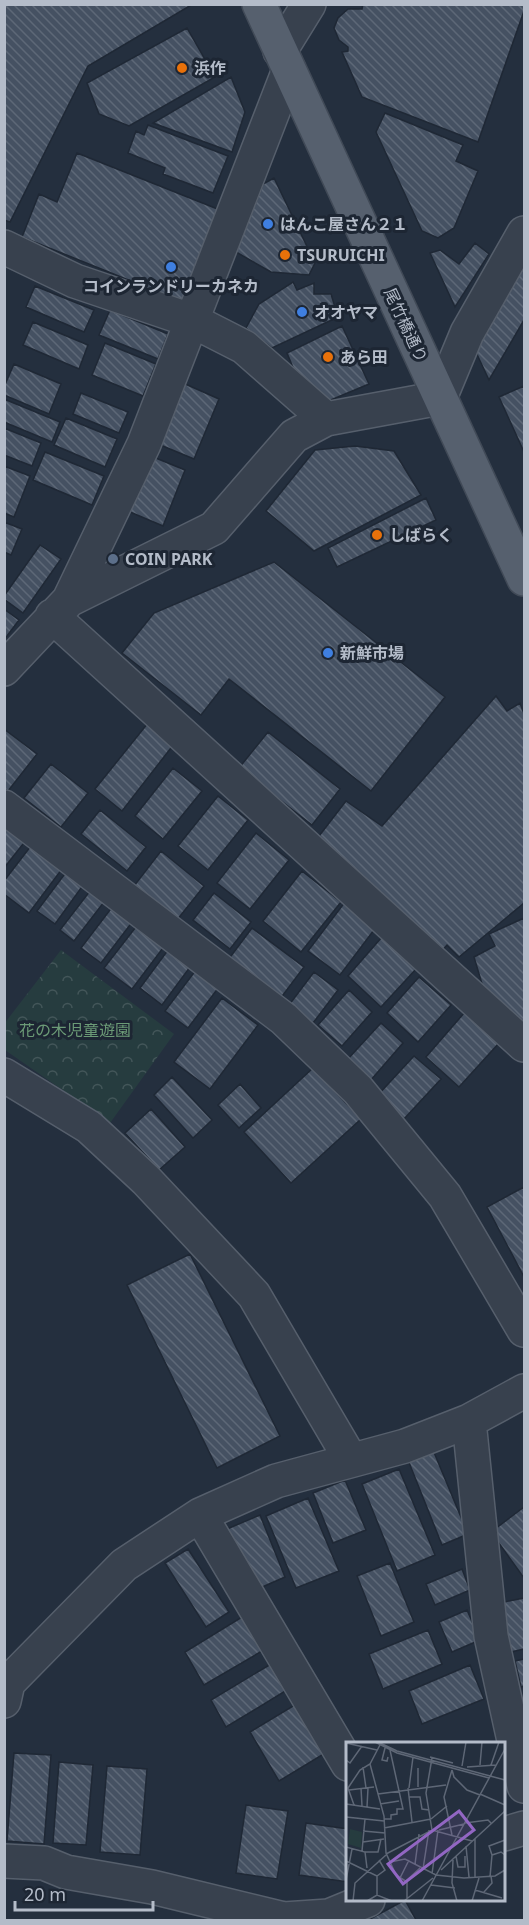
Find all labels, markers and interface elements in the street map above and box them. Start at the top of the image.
place label: 浜作 [194,57,226,79]
marker: 浜作 [175,61,189,75]
place label: はんこ屋さん２１ [280,213,408,235]
marker: はんこ屋さん２１ [261,217,275,231]
place label: TSURUICHI [297,244,385,266]
marker: TSURUICHI [278,248,292,262]
marker: コインランドリーカネカ [164,260,178,274]
place label: コインランドリーカネカ [83,275,259,297]
street label: 尾竹橋通り [379,284,433,366]
place label: オオヤマ [314,301,378,323]
marker: オオヤマ [295,305,309,319]
place label: あら田 [340,346,388,368]
marker: あら田 [321,350,335,364]
place label: しばらく [389,524,453,546]
marker: しばらく [370,528,384,542]
place label: COIN PARK [125,548,213,570]
marker: COIN PARK [106,552,120,566]
place label: 新鮮市場 [340,642,404,664]
marker: 新鮮市場 [321,646,335,660]
park label: 花の木児童遊園 [19,1019,131,1041]
inset map [346,1742,505,1901]
scale bar [15,1874,153,1912]
text: 20 m [24,1882,66,1906]

